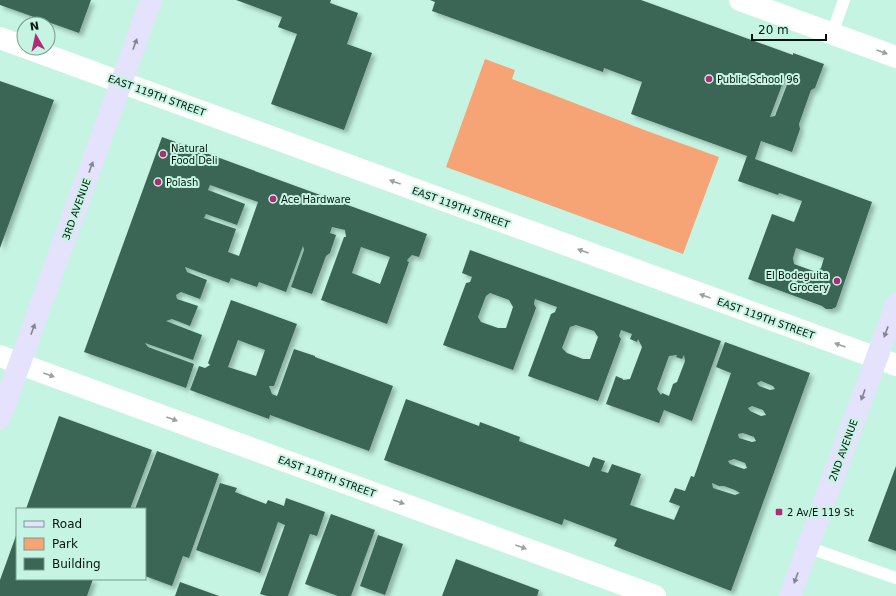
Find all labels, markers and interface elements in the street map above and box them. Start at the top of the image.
north arrow [16,16,56,56]
scale bar [752,16,826,42]
text: N [29,19,40,34]
text: 20 m [758,23,789,37]
one-way arrow [132,38,138,50]
one-way arrow [876,49,888,55]
street label: EAST 119TH STREET [107,73,208,119]
marker: Public School 96 [704,74,714,84]
place label: Public School 96 [717,74,799,85]
place label: Natural Food Deli [171,143,218,166]
marker: Natural Food Deli [158,149,168,159]
one-way arrow [88,160,94,172]
street label: 3RD AVENUE [60,177,93,241]
marker: Polash [153,177,163,187]
place label: Polash [166,177,198,188]
one-way arrow [388,179,400,185]
street label: EAST 119TH STREET [411,185,512,231]
marker: Ace Hardware [268,194,278,204]
place label: Ace Hardware [281,194,351,205]
one-way arrow [576,248,588,254]
place label: El Bodeguita Grocery [766,270,829,293]
marker: El Bodeguita Grocery [832,276,842,286]
one-way arrow [698,292,710,298]
street label: EAST 119TH STREET [716,296,817,342]
one-way arrow [30,322,36,334]
one-way arrow [883,326,889,338]
one-way arrow [834,342,846,348]
one-way arrow [44,372,56,378]
one-way arrow [860,389,866,401]
one-way arrow [166,417,178,423]
street label: 2ND AVENUE [827,418,860,483]
street label: EAST 118TH STREET [277,454,378,500]
one-way arrow [393,500,405,506]
marker: 2 Av/E 119 St [774,507,784,517]
place label: 2 Av/E 119 St [787,507,854,518]
legend [16,508,146,580]
text: Road [52,517,82,531]
text: Park [52,537,78,551]
one-way arrow [515,544,527,550]
text: Building [52,557,101,571]
one-way arrow [793,573,799,585]

